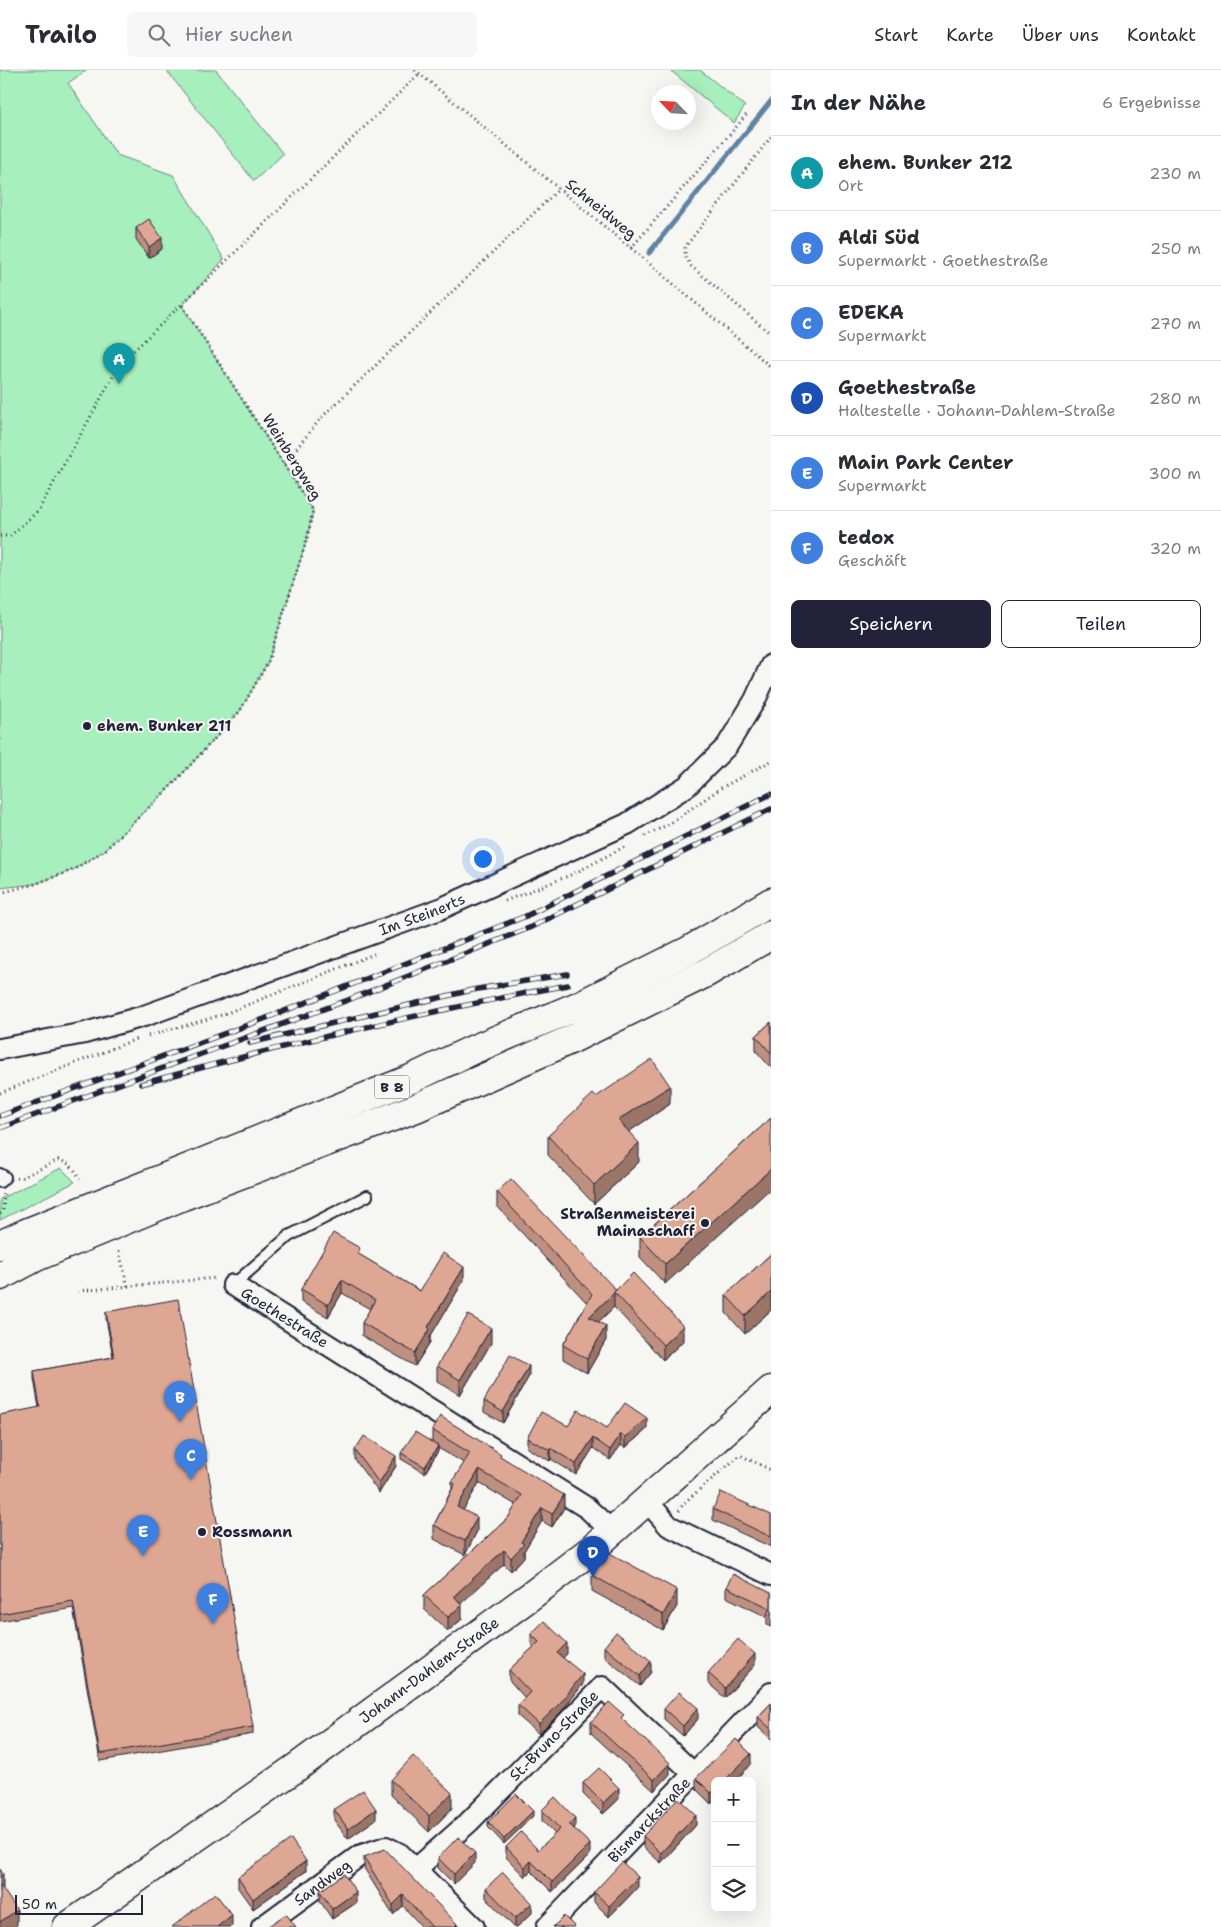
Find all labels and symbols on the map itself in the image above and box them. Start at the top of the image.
north arrow [651,85,696,130]
street label: Schneidweg [561,174,641,244]
pin: A [103,343,135,384]
street label: Weinbergweg [258,410,326,504]
place label: ehem. Bunker 211 [97,716,231,736]
marker: ehem. Bunker 211 [81,720,93,732]
your location [470,846,496,872]
street label: Im Steinerts [376,889,468,940]
road number: B 8 [374,1076,410,1098]
place label: Straßenmeisterei Mainaschaff [560,1204,696,1241]
marker: Straßenmeisterei Mainaschaff [699,1217,711,1229]
street label: Goethestraße [237,1282,332,1353]
pin: B [164,1381,196,1422]
pin: C [175,1439,207,1480]
pin: E [127,1515,159,1556]
place label: Rossmann [212,1522,292,1542]
marker: Rossmann [196,1526,208,1538]
pin: D [577,1536,609,1577]
pin: F [197,1583,229,1624]
street label: Johann-Dahlem-Straße [355,1613,503,1728]
street label: St.-Bruno-Straße [505,1686,603,1785]
street label: Bismarckstraße [604,1773,695,1867]
street label: Sandweg [290,1855,355,1910]
scale bar [15,1892,142,1915]

